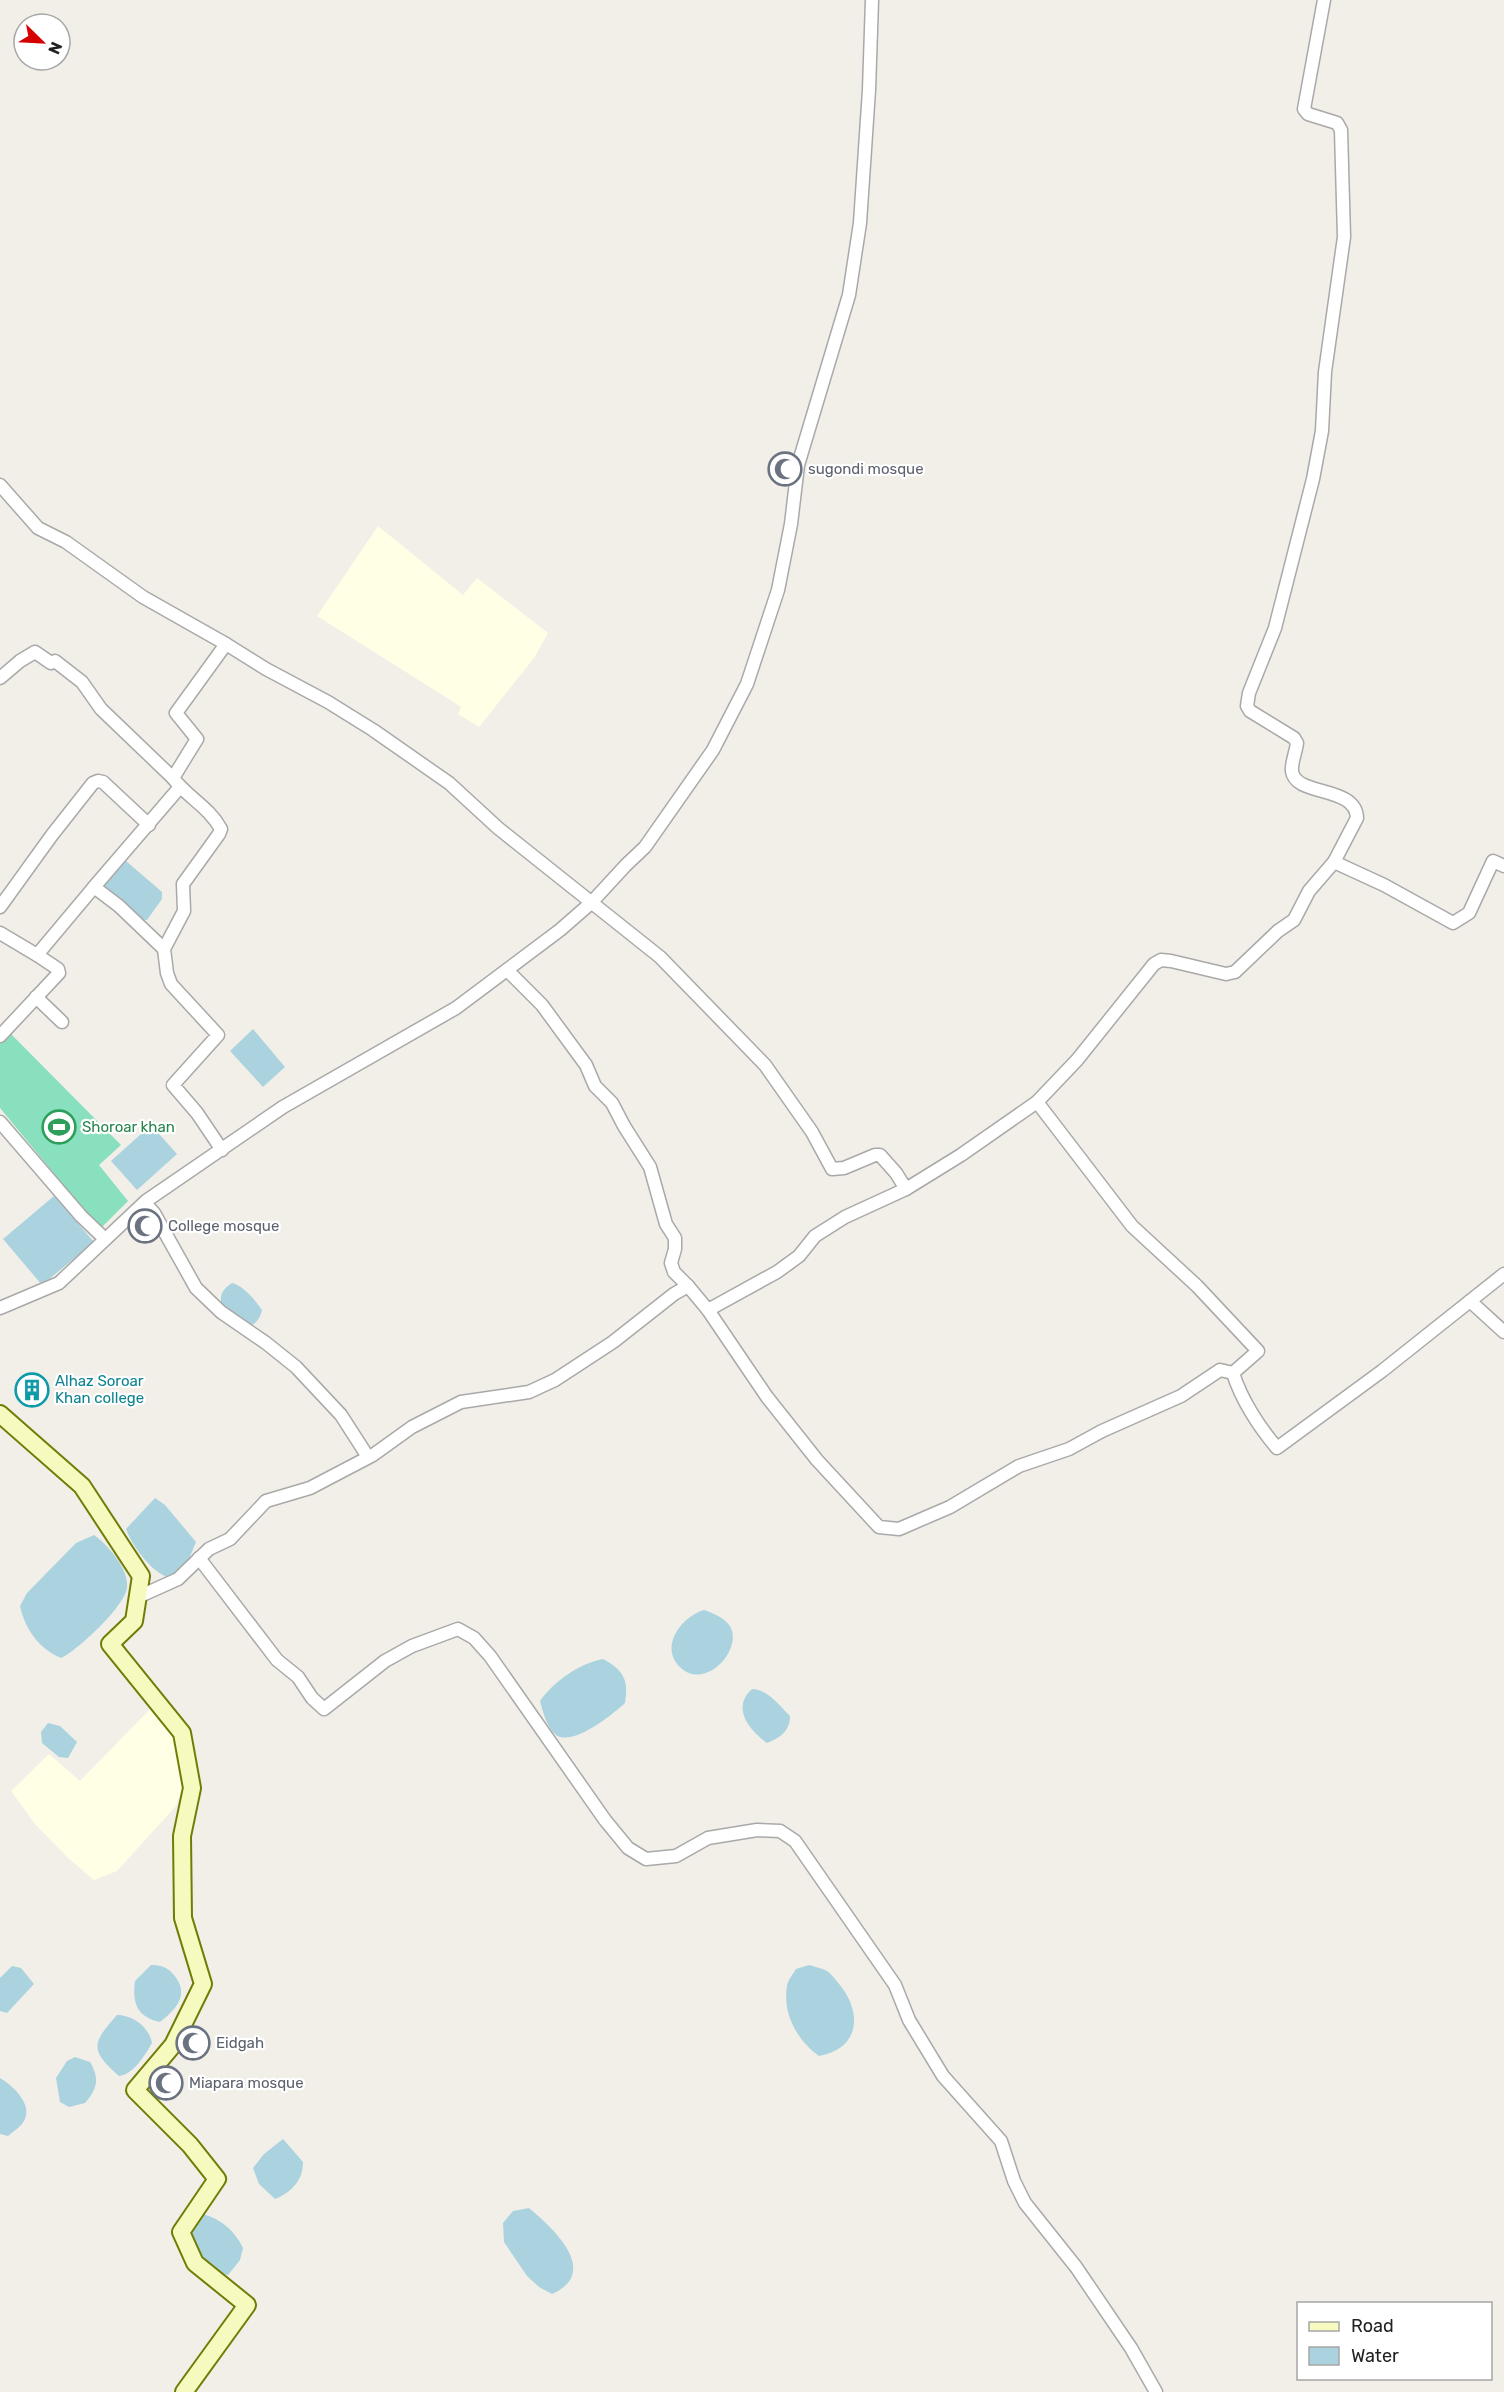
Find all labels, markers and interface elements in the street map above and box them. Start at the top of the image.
north arrow [12,12,72,72]
text: N [44,39,66,57]
mosque icon: sugondi mosque [767,451,803,487]
place label: sugondi mosque [808,460,924,478]
sports icon: Shoroar khan [41,1109,77,1145]
place label: Shoroar khan [82,1118,175,1136]
mosque icon: College mosque [127,1208,163,1244]
place label: College mosque [168,1217,279,1235]
building icon: Alhaz Soroar Khan college [14,1372,50,1408]
place label: Alhaz Soroar Khan college [55,1372,144,1407]
mosque icon: Eidgah [175,2025,211,2061]
place label: Eidgah [216,2034,264,2052]
mosque icon: Miapara mosque [148,2065,184,2101]
place label: Miapara mosque [189,2074,304,2092]
legend [1297,2302,1492,2380]
text: Road [1351,2315,1394,2337]
text: Water [1351,2345,1399,2367]

